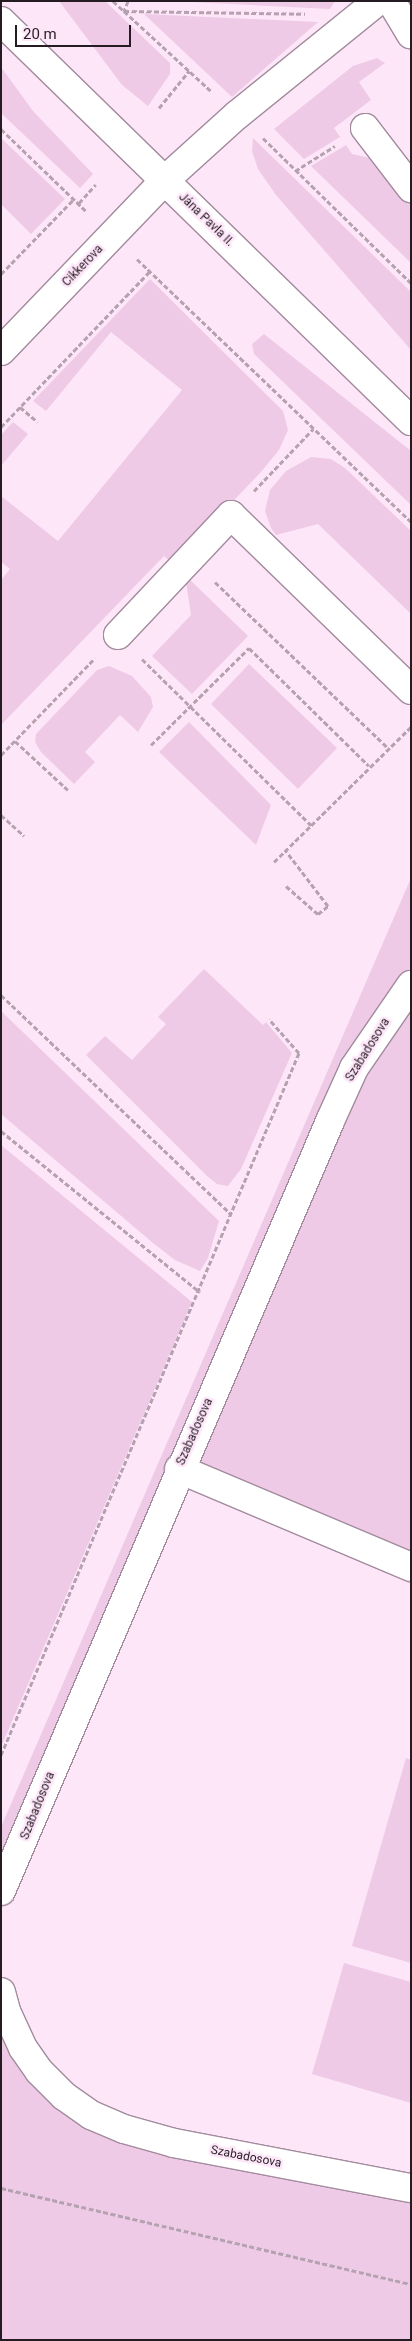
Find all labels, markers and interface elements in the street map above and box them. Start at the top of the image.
scale bar [18,15,134,47]
text: 20 m [23,25,57,43]
street label: Jána Pavla II. [175,190,237,250]
street label: Cikkerova [60,242,106,290]
street label: Szabadosova [343,1016,393,1084]
street label: Szabadosova [174,1396,216,1468]
street label: Szabadosova [18,1770,58,1842]
street label: Szabadosova [209,2143,283,2171]

